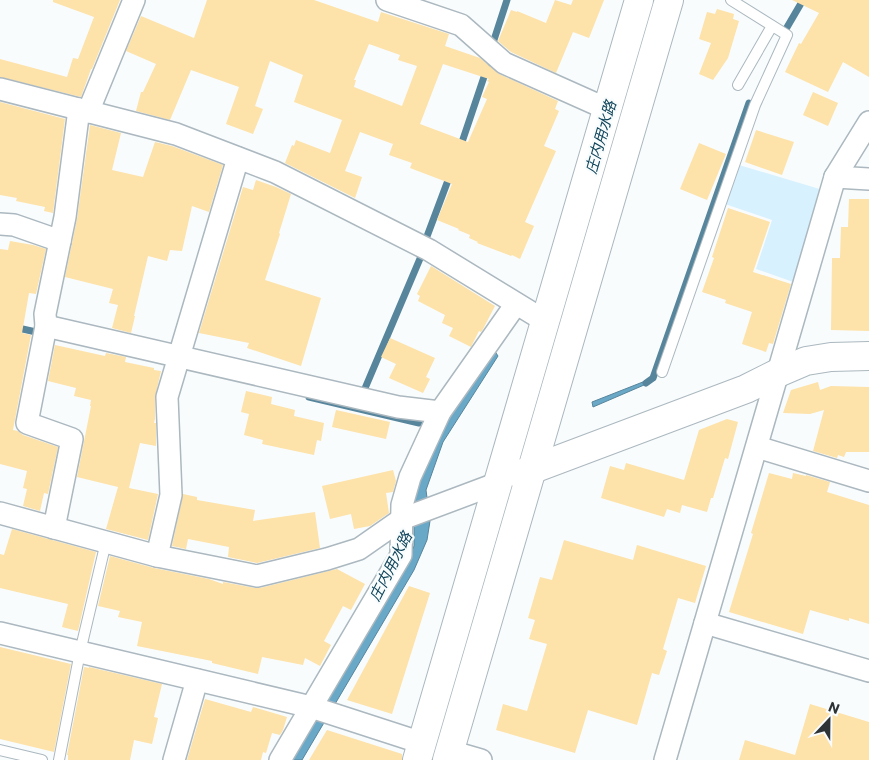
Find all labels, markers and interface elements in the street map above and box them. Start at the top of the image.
water label: 庄内用水路 [581,97,620,176]
water label: 庄内用水路 [365,527,416,604]
north arrow [804,695,854,745]
text: N [826,698,842,717]

